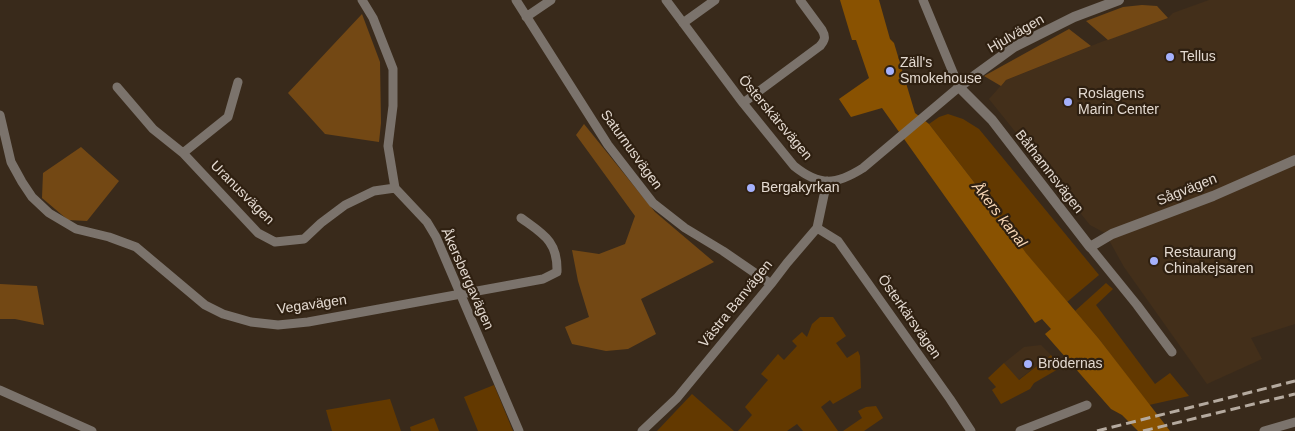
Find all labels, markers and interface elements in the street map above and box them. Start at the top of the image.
street label: Hjulvägen [985,11,1047,57]
place label: Tellus [1180,49,1216,65]
marker: Tellus [1164,51,1176,63]
place label: Zäll's Smokehouse [900,55,982,88]
marker: Zäll's Smokehouse [884,65,896,77]
street label: Österskärsvägen [735,72,815,164]
place label: Roslagens Marin Center [1078,86,1159,118]
marker: Roslagens Marin Center [1062,96,1074,108]
street label: Saturnusvägen [597,107,665,193]
street label: Båthamnsvägen [1011,127,1087,217]
street label: Uranusvägen [207,158,277,228]
street label: Sågvägen [1155,170,1219,210]
water label: Åkers kanal [968,179,1030,251]
place label: Bergakyrkan [761,180,840,196]
marker: Bergakyrkan [745,182,757,194]
street label: Åkersbergavägen [437,225,497,333]
place label: Restaurang Chinakejsaren [1164,245,1253,278]
marker: Restaurang Chinakejsaren [1148,255,1160,267]
street label: Västra Banvägen [696,257,776,351]
street label: Österkärsvägen [874,272,944,362]
street label: Vegavägen [276,292,348,318]
place label: Brödernas [1038,356,1103,372]
marker: Brödernas [1022,358,1034,370]

